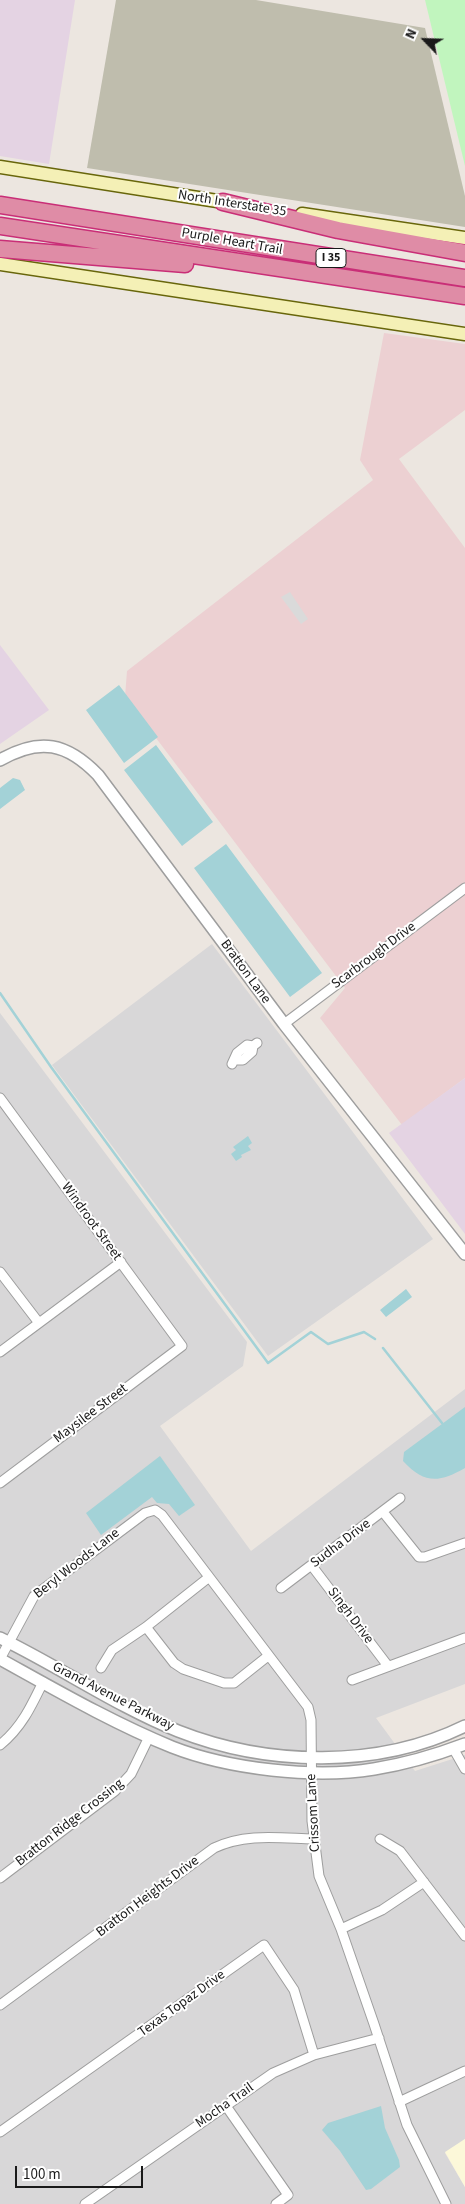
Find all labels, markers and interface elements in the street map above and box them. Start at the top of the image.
north arrow [400,15,450,65]
text: N [400,26,422,42]
street label: North Interstate 35 [177,187,287,221]
street label: Purple Heart Trail [180,225,284,259]
road number: I 35 [316,248,346,268]
street label: Scarbrough Drive [329,919,419,993]
street label: Bratton Lane [216,937,274,1007]
street label: Windroot Street [57,1180,125,1264]
street label: Maysilee Street [51,1381,131,1447]
street label: Sudha Drive [308,1516,374,1572]
street label: Beryl Woods Lane [31,1525,123,1603]
street label: Singh Drive [323,1584,377,1648]
street label: Grand Avenue Parkway [49,1659,177,1735]
street label: Crissom Lane [304,1773,324,1853]
street label: Bratton Ridge Crossing [13,1776,127,1870]
street label: Bratton Heights Drive [93,1853,203,1941]
street label: Texas Topaz Drive [135,1967,229,2041]
street label: Mocha Trail [193,2080,257,2132]
scale bar [18,2156,145,2188]
text: 100 m [23,2164,61,2185]

